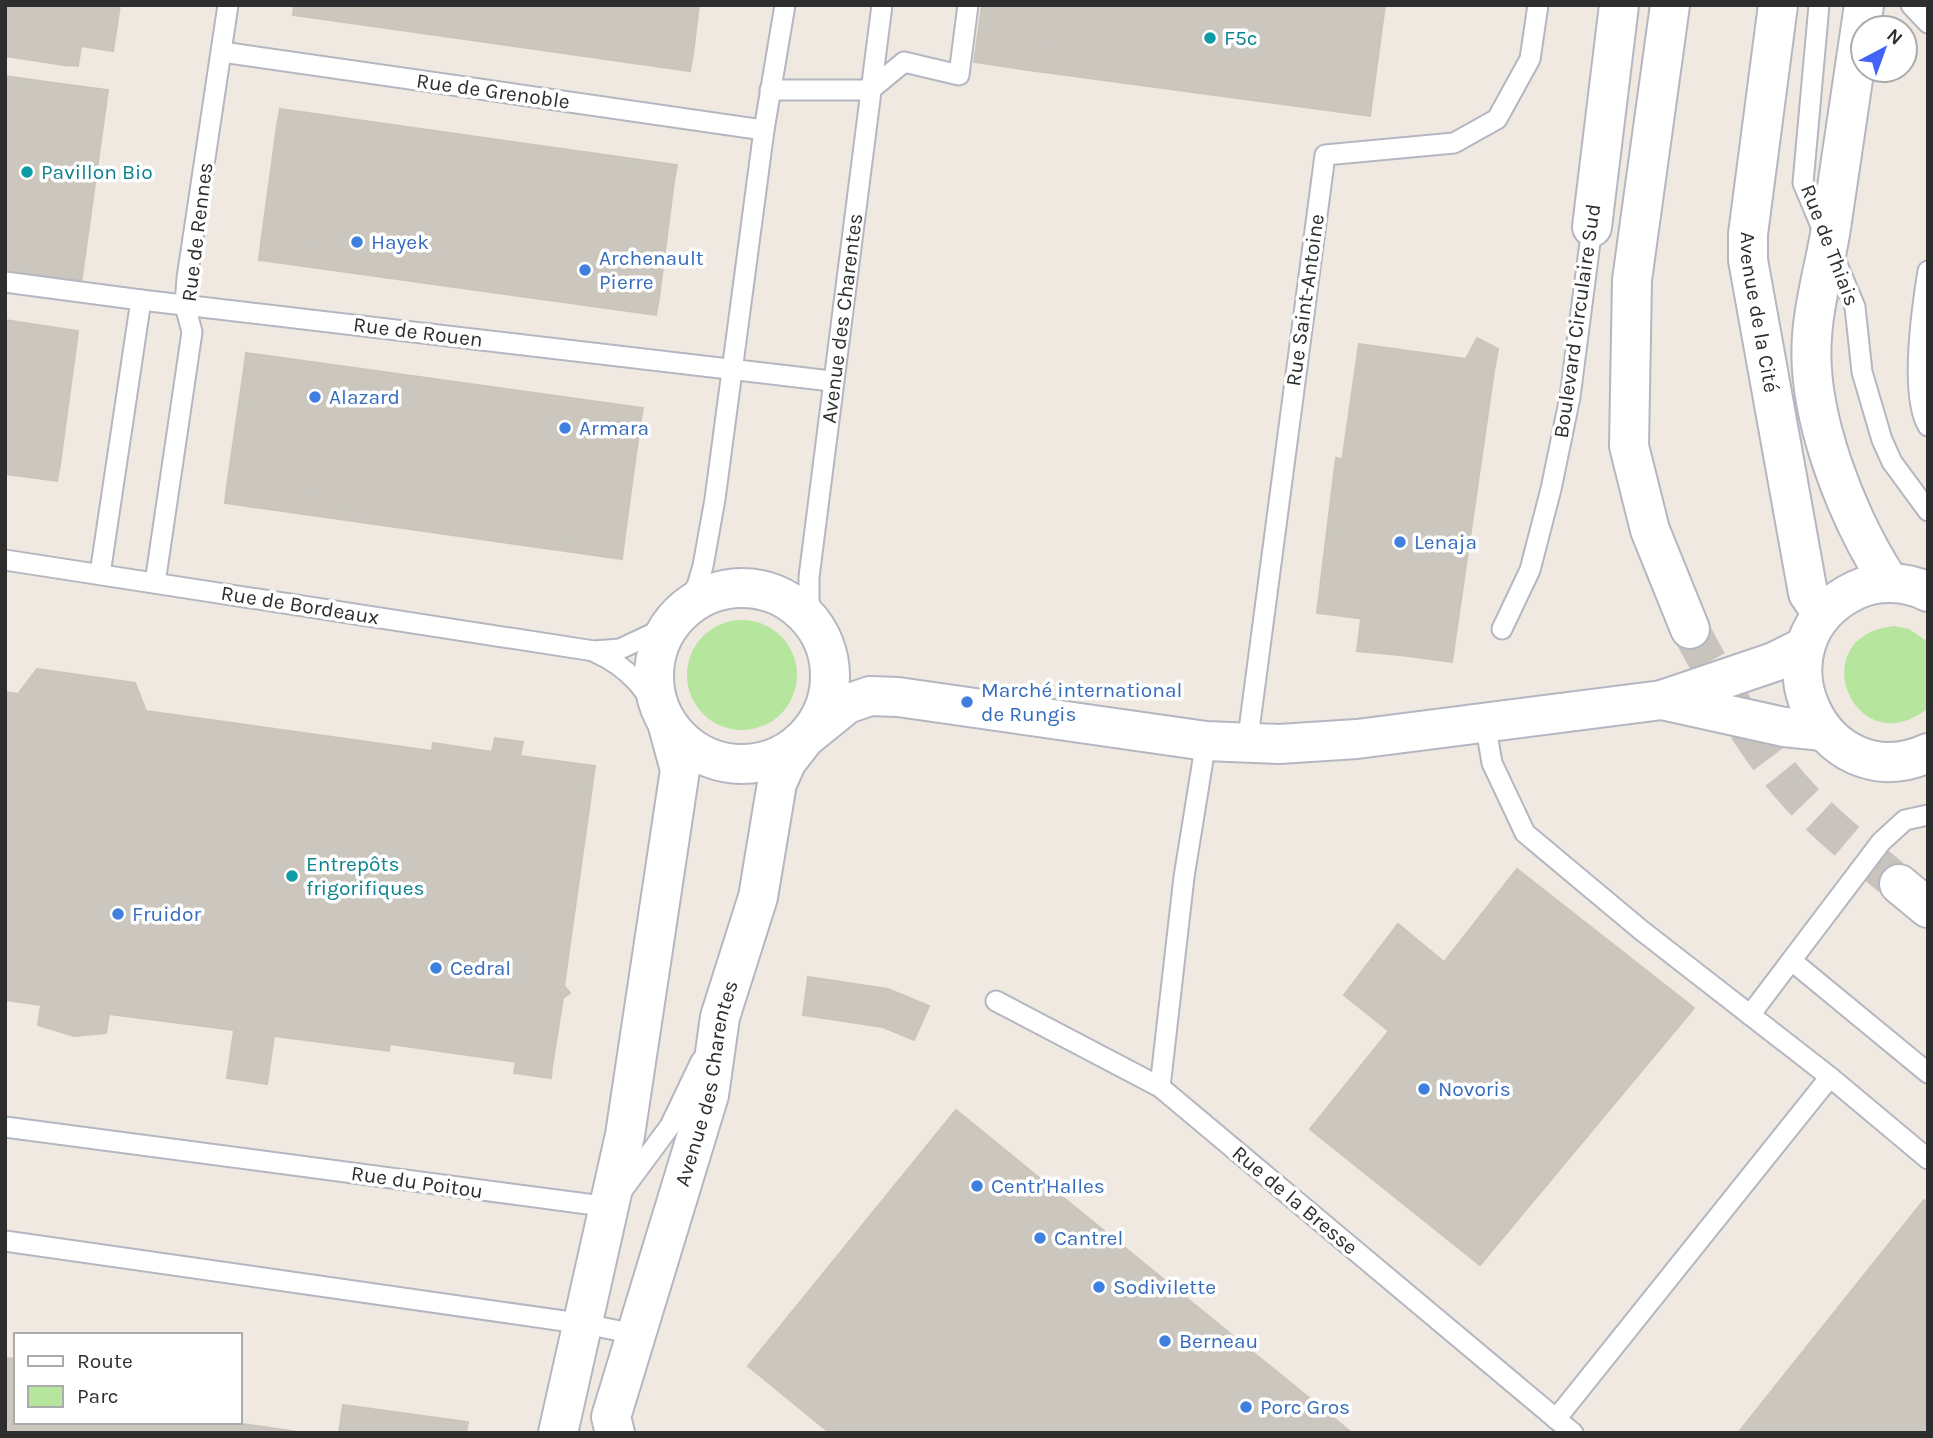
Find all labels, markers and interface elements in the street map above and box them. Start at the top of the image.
north arrow [1849,14,1919,84]
text: N [1882,24,1907,50]
place label: F5c [1224,26,1258,50]
marker: F5c [1202,30,1218,46]
street label: Rue de Grenoble [415,68,571,114]
place label: Pavillon Bio [41,160,153,184]
street label: Rue de Rennes [177,161,217,303]
marker: Pavillon Bio [19,164,35,180]
street label: Rue de Thiais [1796,181,1864,309]
street label: Boulevard Circulaire Sud [1549,202,1605,440]
street label: Avenue des Charentes [817,212,867,425]
street label: Rue Saint-Antoine [1281,212,1329,388]
place label: Hayek [371,230,429,254]
street label: Avenue de la Cité [1736,232,1784,394]
marker: Hayek [349,234,365,250]
place label: Archenault Pierre [599,246,704,294]
marker: Archenault Pierre [577,262,593,278]
street label: Rue de Rouen [352,312,484,352]
place label: Alazard [329,385,400,409]
marker: Alazard [307,389,323,405]
place label: Armara [579,416,649,440]
marker: Armara [557,420,573,436]
place label: Lenaja [1414,530,1477,554]
marker: Lenaja [1392,534,1408,550]
street label: Rue de Bordeaux [219,581,381,629]
place label: Marché international de Rungis [981,678,1182,726]
marker: Marché international de Rungis [959,694,975,710]
place label: Entrepôts frigorifiques [306,852,425,900]
marker: Entrepôts frigorifiques [284,868,300,884]
place label: Fruidor [132,902,201,926]
marker: Fruidor [110,906,126,922]
place label: Cedral [450,956,511,980]
marker: Cedral [428,960,444,976]
street label: Avenue des Charentes [670,977,743,1189]
place label: Novoris [1438,1077,1511,1101]
marker: Novoris [1416,1081,1432,1097]
street label: Rue de la Bresse [1227,1141,1363,1259]
street label: Rue du Poitou [350,1161,484,1203]
place label: Centr'Halles [991,1174,1105,1198]
marker: Centr'Halles [969,1178,985,1194]
place label: Cantrel [1054,1226,1123,1250]
marker: Cantrel [1032,1230,1048,1246]
place label: Sodivilette [1113,1275,1216,1299]
marker: Sodivilette [1091,1279,1107,1295]
place label: Berneau [1179,1329,1258,1353]
legend [14,1333,242,1424]
marker: Berneau [1157,1333,1173,1349]
text: Route [77,1349,133,1373]
text: Parc [77,1384,119,1408]
place label: Porc Gros [1260,1395,1350,1419]
marker: Porc Gros [1238,1399,1254,1415]

